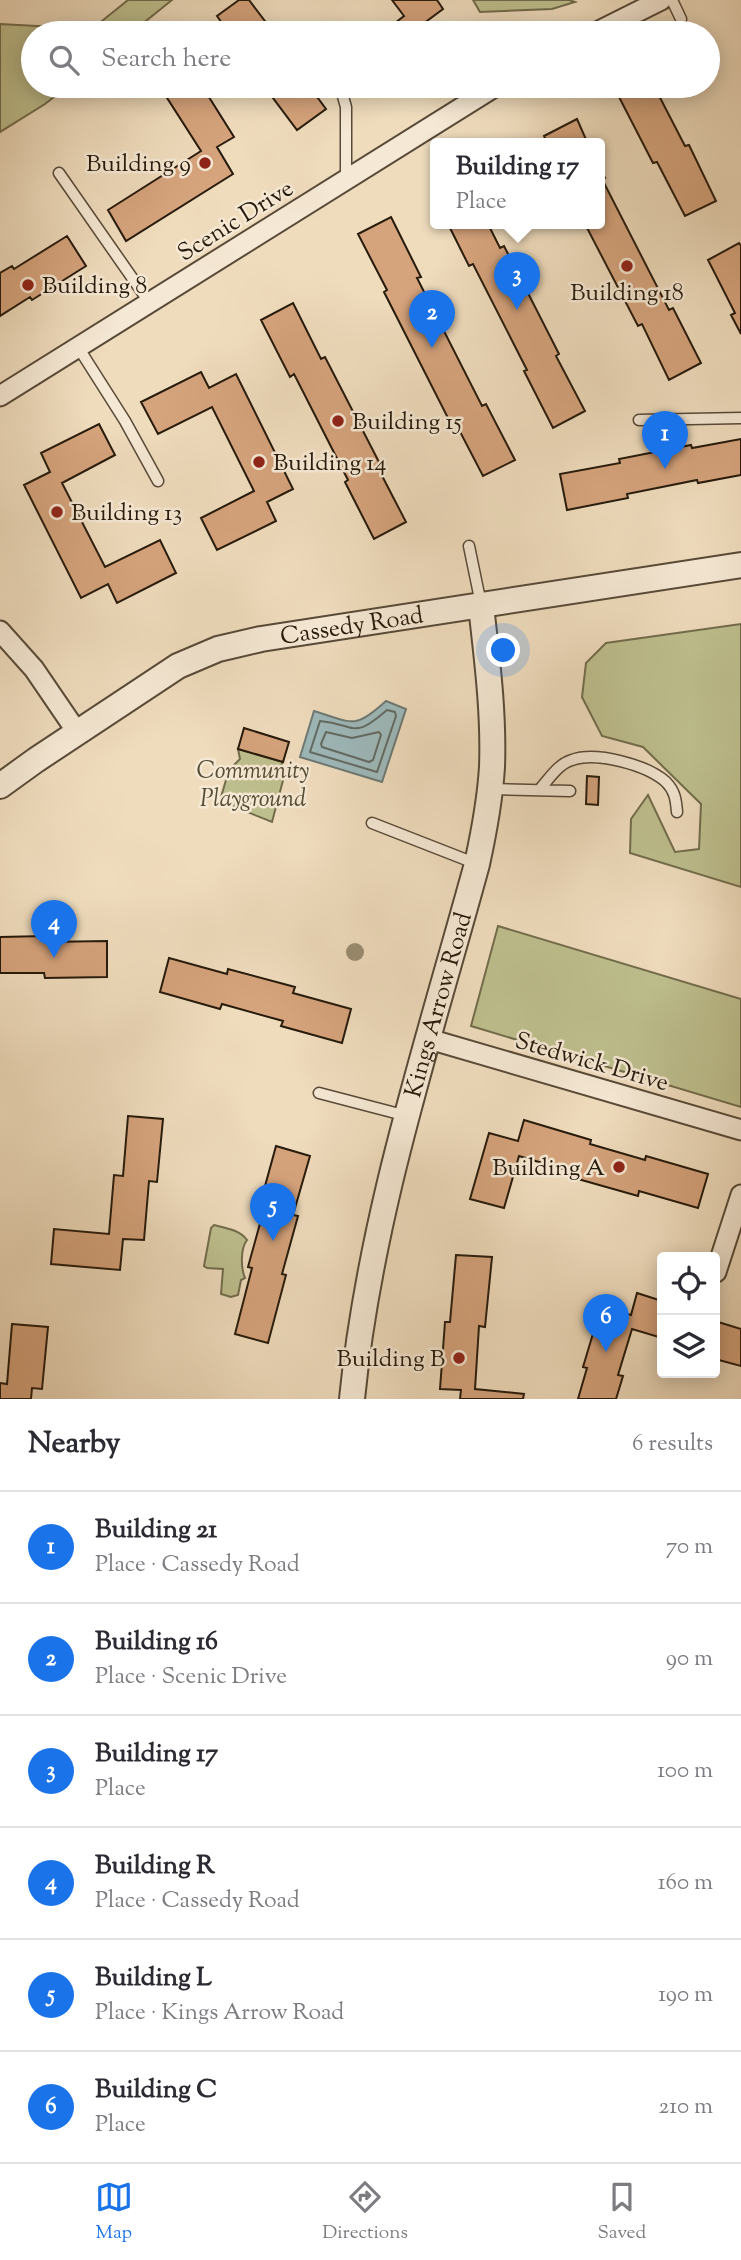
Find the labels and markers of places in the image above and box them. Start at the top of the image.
place label: Building 9 [86,148,191,182]
marker: Building 9 [197,155,213,171]
pin: 3 [494,252,540,310]
marker: Building 18 [619,258,635,274]
place label: Building 8 [42,270,147,304]
marker: Building 8 [20,277,36,293]
place label: Building 18 [570,277,684,311]
pin: 2 [409,290,455,348]
place label: Building 15 [352,406,462,440]
pin: 1 [642,411,688,469]
marker: Building 15 [330,413,346,429]
place label: Building 14 [273,447,387,481]
marker: Building 14 [251,454,267,470]
place label: Building 13 [71,497,182,531]
marker: Building 13 [49,504,65,520]
pin: 4 [31,900,77,958]
place label: Building A [492,1152,606,1186]
marker: Building A [611,1159,627,1175]
pin: 5 [250,1183,296,1241]
pin: 6 [583,1294,629,1352]
place label: Building B [337,1343,445,1377]
marker: Building B [451,1350,467,1366]

